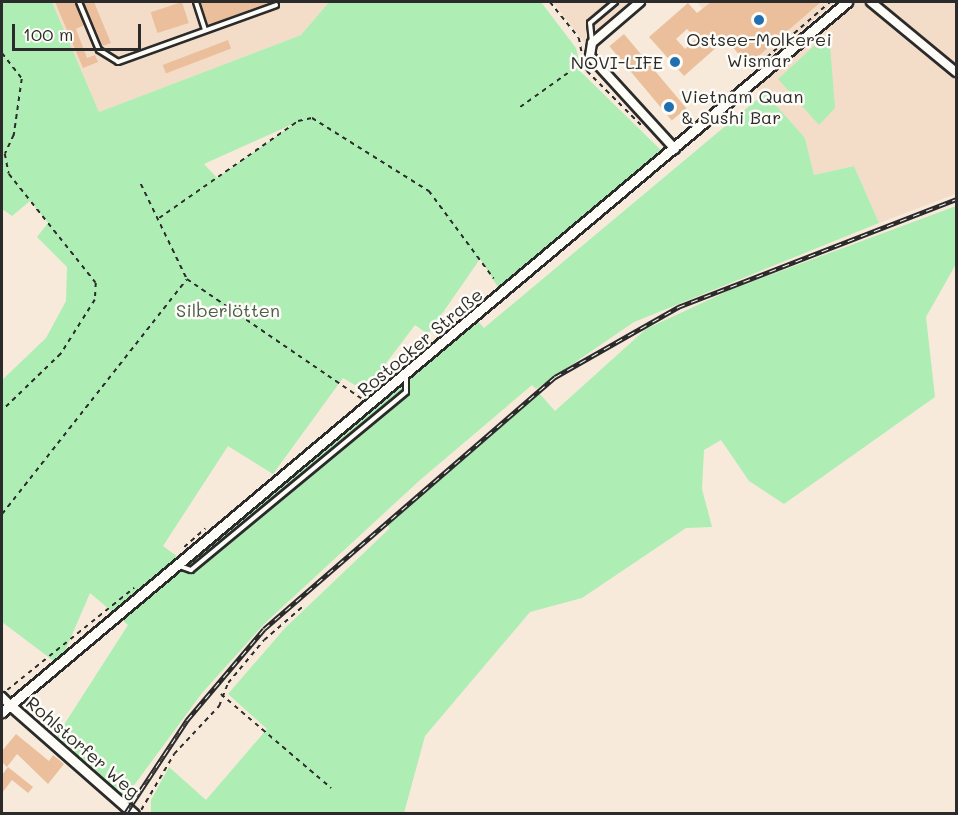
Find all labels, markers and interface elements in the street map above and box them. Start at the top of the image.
scale bar [15,12,144,50]
marker: Ostsee-Molkerei Wismar [752,13,766,27]
text: 100 m [23,22,73,46]
place label: Ostsee-Molkerei Wismar [686,29,832,72]
place label: NOVI-LIFE [571,51,663,73]
marker: NOVI-LIFE [668,55,682,69]
place label: Vietnam Quan & Sushi Bar [681,86,804,128]
marker: Vietnam Quan & Sushi Bar [662,100,676,114]
street label: Rostocker Straße [353,283,487,401]
park label: Silberlötten [176,299,280,321]
street label: Rohlstorfer Weg [22,692,144,802]

